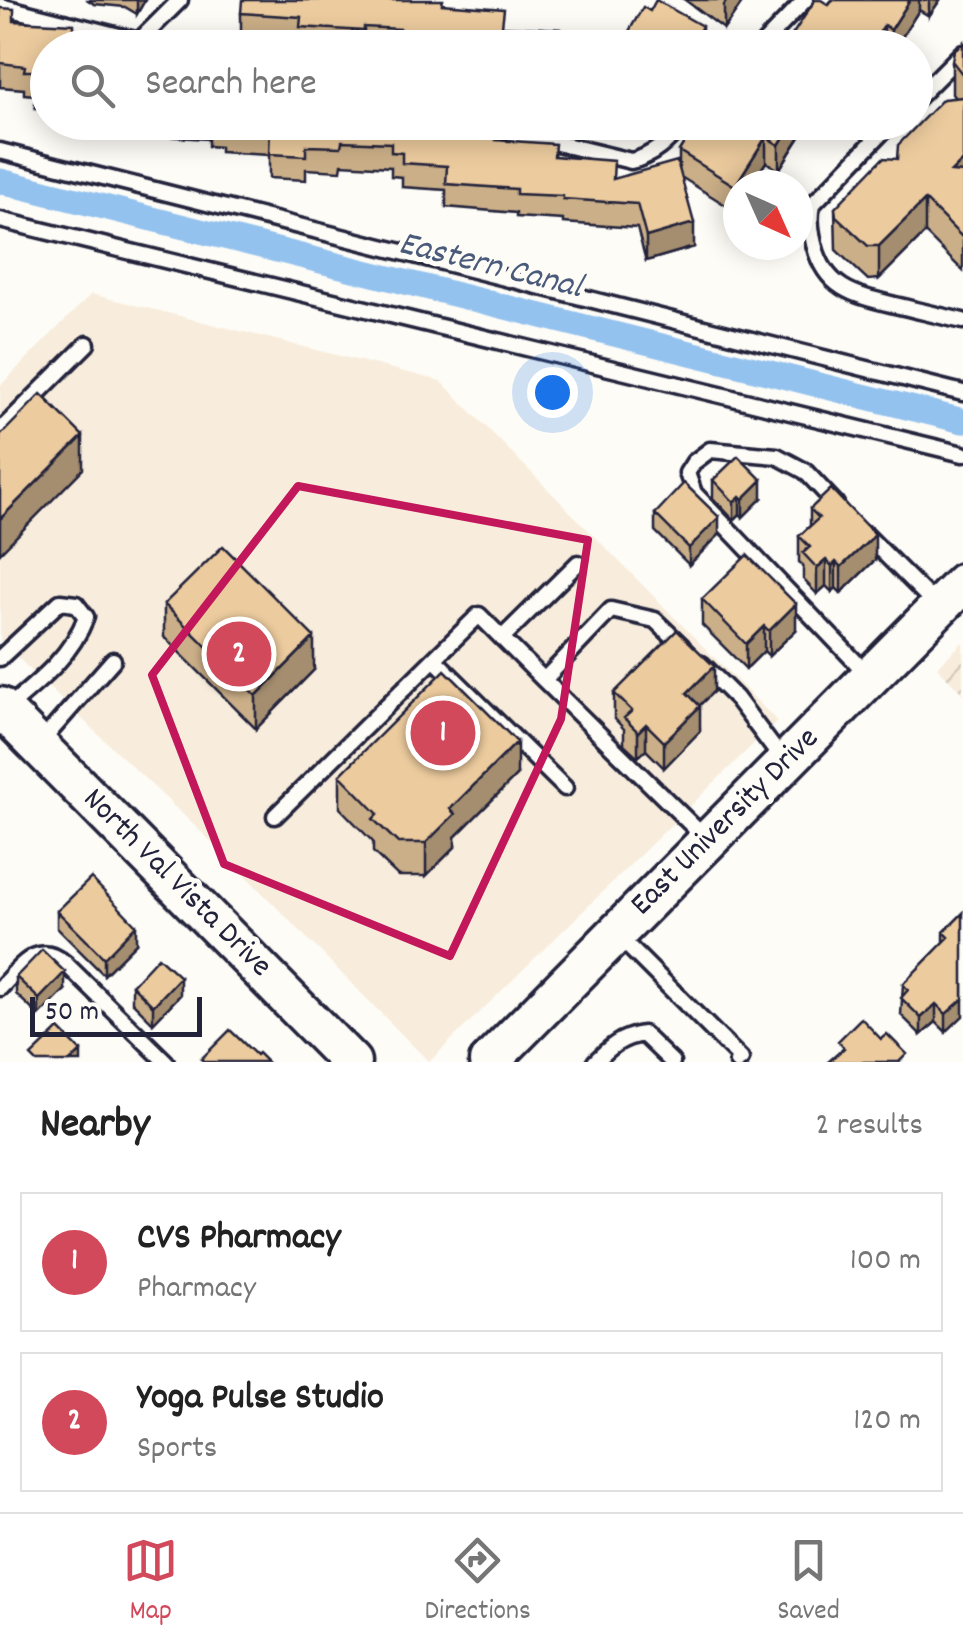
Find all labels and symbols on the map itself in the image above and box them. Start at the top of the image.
north arrow [723,170,813,260]
water label: Eastern Canal [393,220,589,315]
your location [527,367,578,418]
pin: 2 [206,616,272,692]
pin: 1 [410,696,476,770]
street label: East University Drive [621,718,831,928]
street label: North Val Vista Drive [71,779,281,989]
scale bar [30,992,202,1036]

